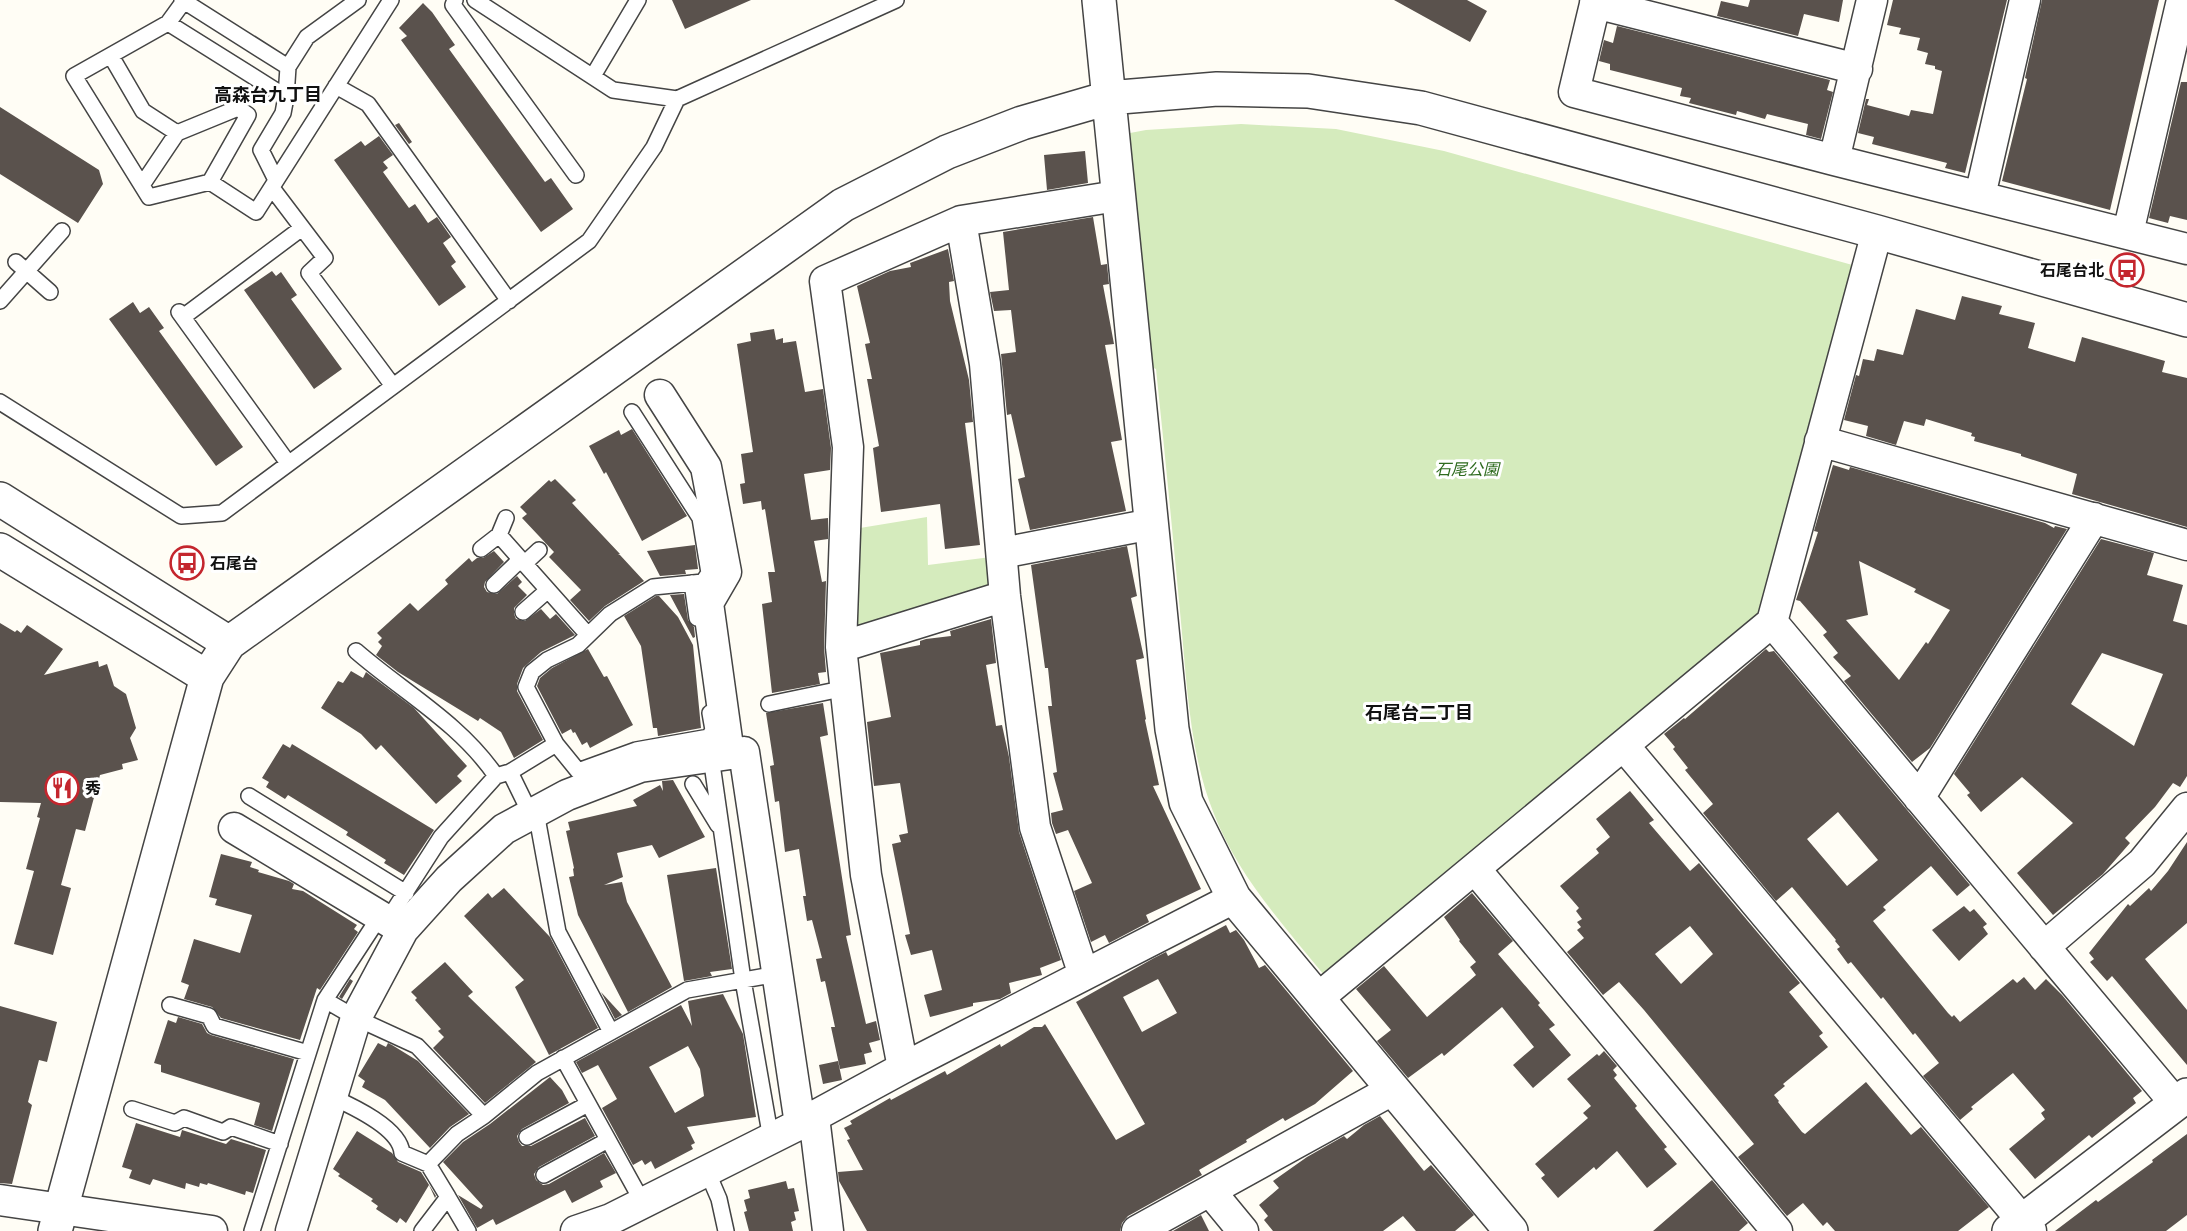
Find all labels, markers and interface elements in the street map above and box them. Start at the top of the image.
district label: 高森台九丁目 [214,82,322,107]
bus stop icon: 石尾台北 [2109,252,2145,288]
place label: 石尾台北 [2040,259,2104,281]
park label: 石尾公園 [1435,458,1501,480]
bus stop icon: 石尾台 [169,545,205,581]
place label: 石尾台 [210,552,258,574]
district label: 石尾台二丁目 [1365,700,1473,725]
restaurant icon: 秀 [44,770,80,806]
place label: 秀 [85,777,101,799]

